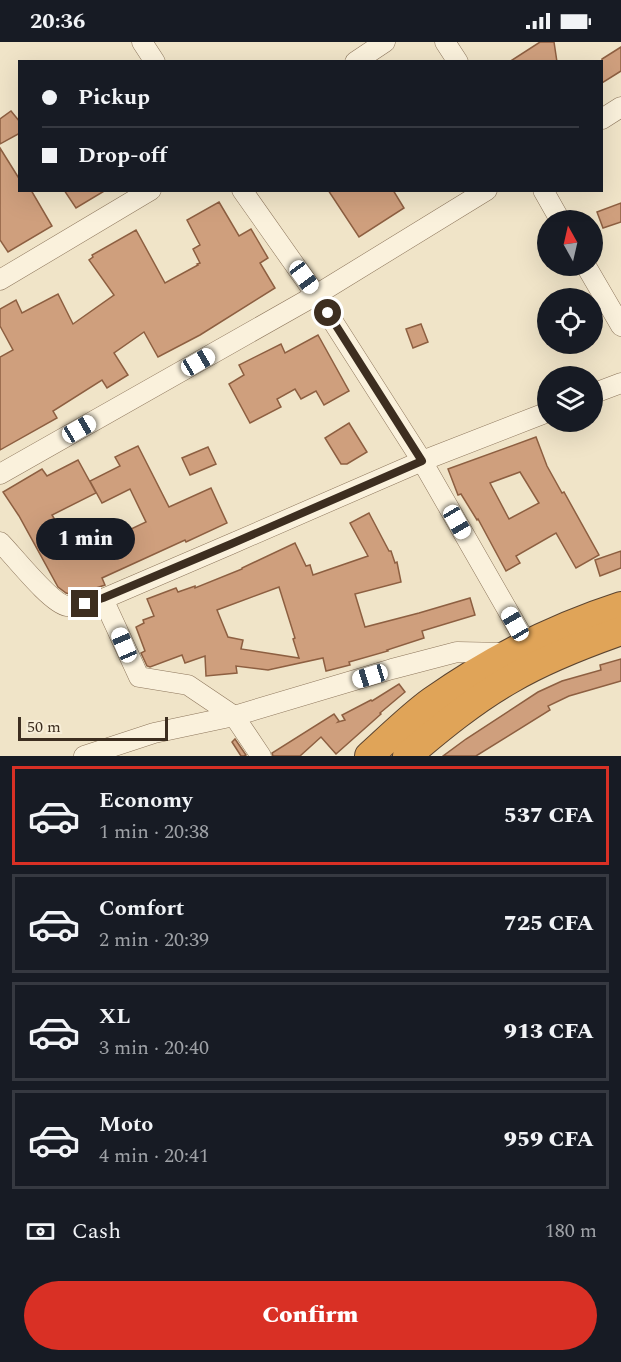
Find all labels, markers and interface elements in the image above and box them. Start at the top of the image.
text: 20:36 [30,5,85,38]
text: Pickup [78,81,150,114]
text: Drop-off [78,139,167,172]
north arrow [537,210,603,276]
map controls [537,210,603,432]
car [286,257,322,297]
button: locate [537,288,603,354]
route start [314,299,341,326]
car [178,345,218,379]
button: layers [537,366,603,432]
car [59,412,99,446]
car [440,502,474,542]
callout: 1 min [36,517,134,559]
text: 1 min [58,524,113,554]
route end [71,590,98,617]
car [498,604,532,644]
car [109,625,139,665]
car [350,662,390,690]
scale bar [18,714,168,742]
text: 50 m [27,715,61,739]
text: Economy [99,784,192,817]
icon: car [27,789,81,843]
text: 537 CFA [504,799,594,832]
text: 1 min · 20:38 [99,817,209,847]
text: Comfort [99,892,184,925]
icon: car [27,897,81,951]
text: 725 CFA [504,907,594,940]
text: 2 min · 20:39 [99,925,209,955]
text: XL [99,1000,130,1033]
icon: car [27,1005,81,1059]
text: 913 CFA [504,1015,594,1048]
text: 3 min · 20:40 [99,1033,209,1063]
text: Moto [99,1108,153,1141]
icon: car [27,1113,81,1167]
text: 959 CFA [504,1123,594,1156]
text: 4 min · 20:41 [99,1141,209,1171]
icon: cash [24,1215,57,1248]
text: Cash [72,1215,121,1248]
text: 180 m [545,1216,597,1246]
button: Confirm [24,1281,597,1350]

